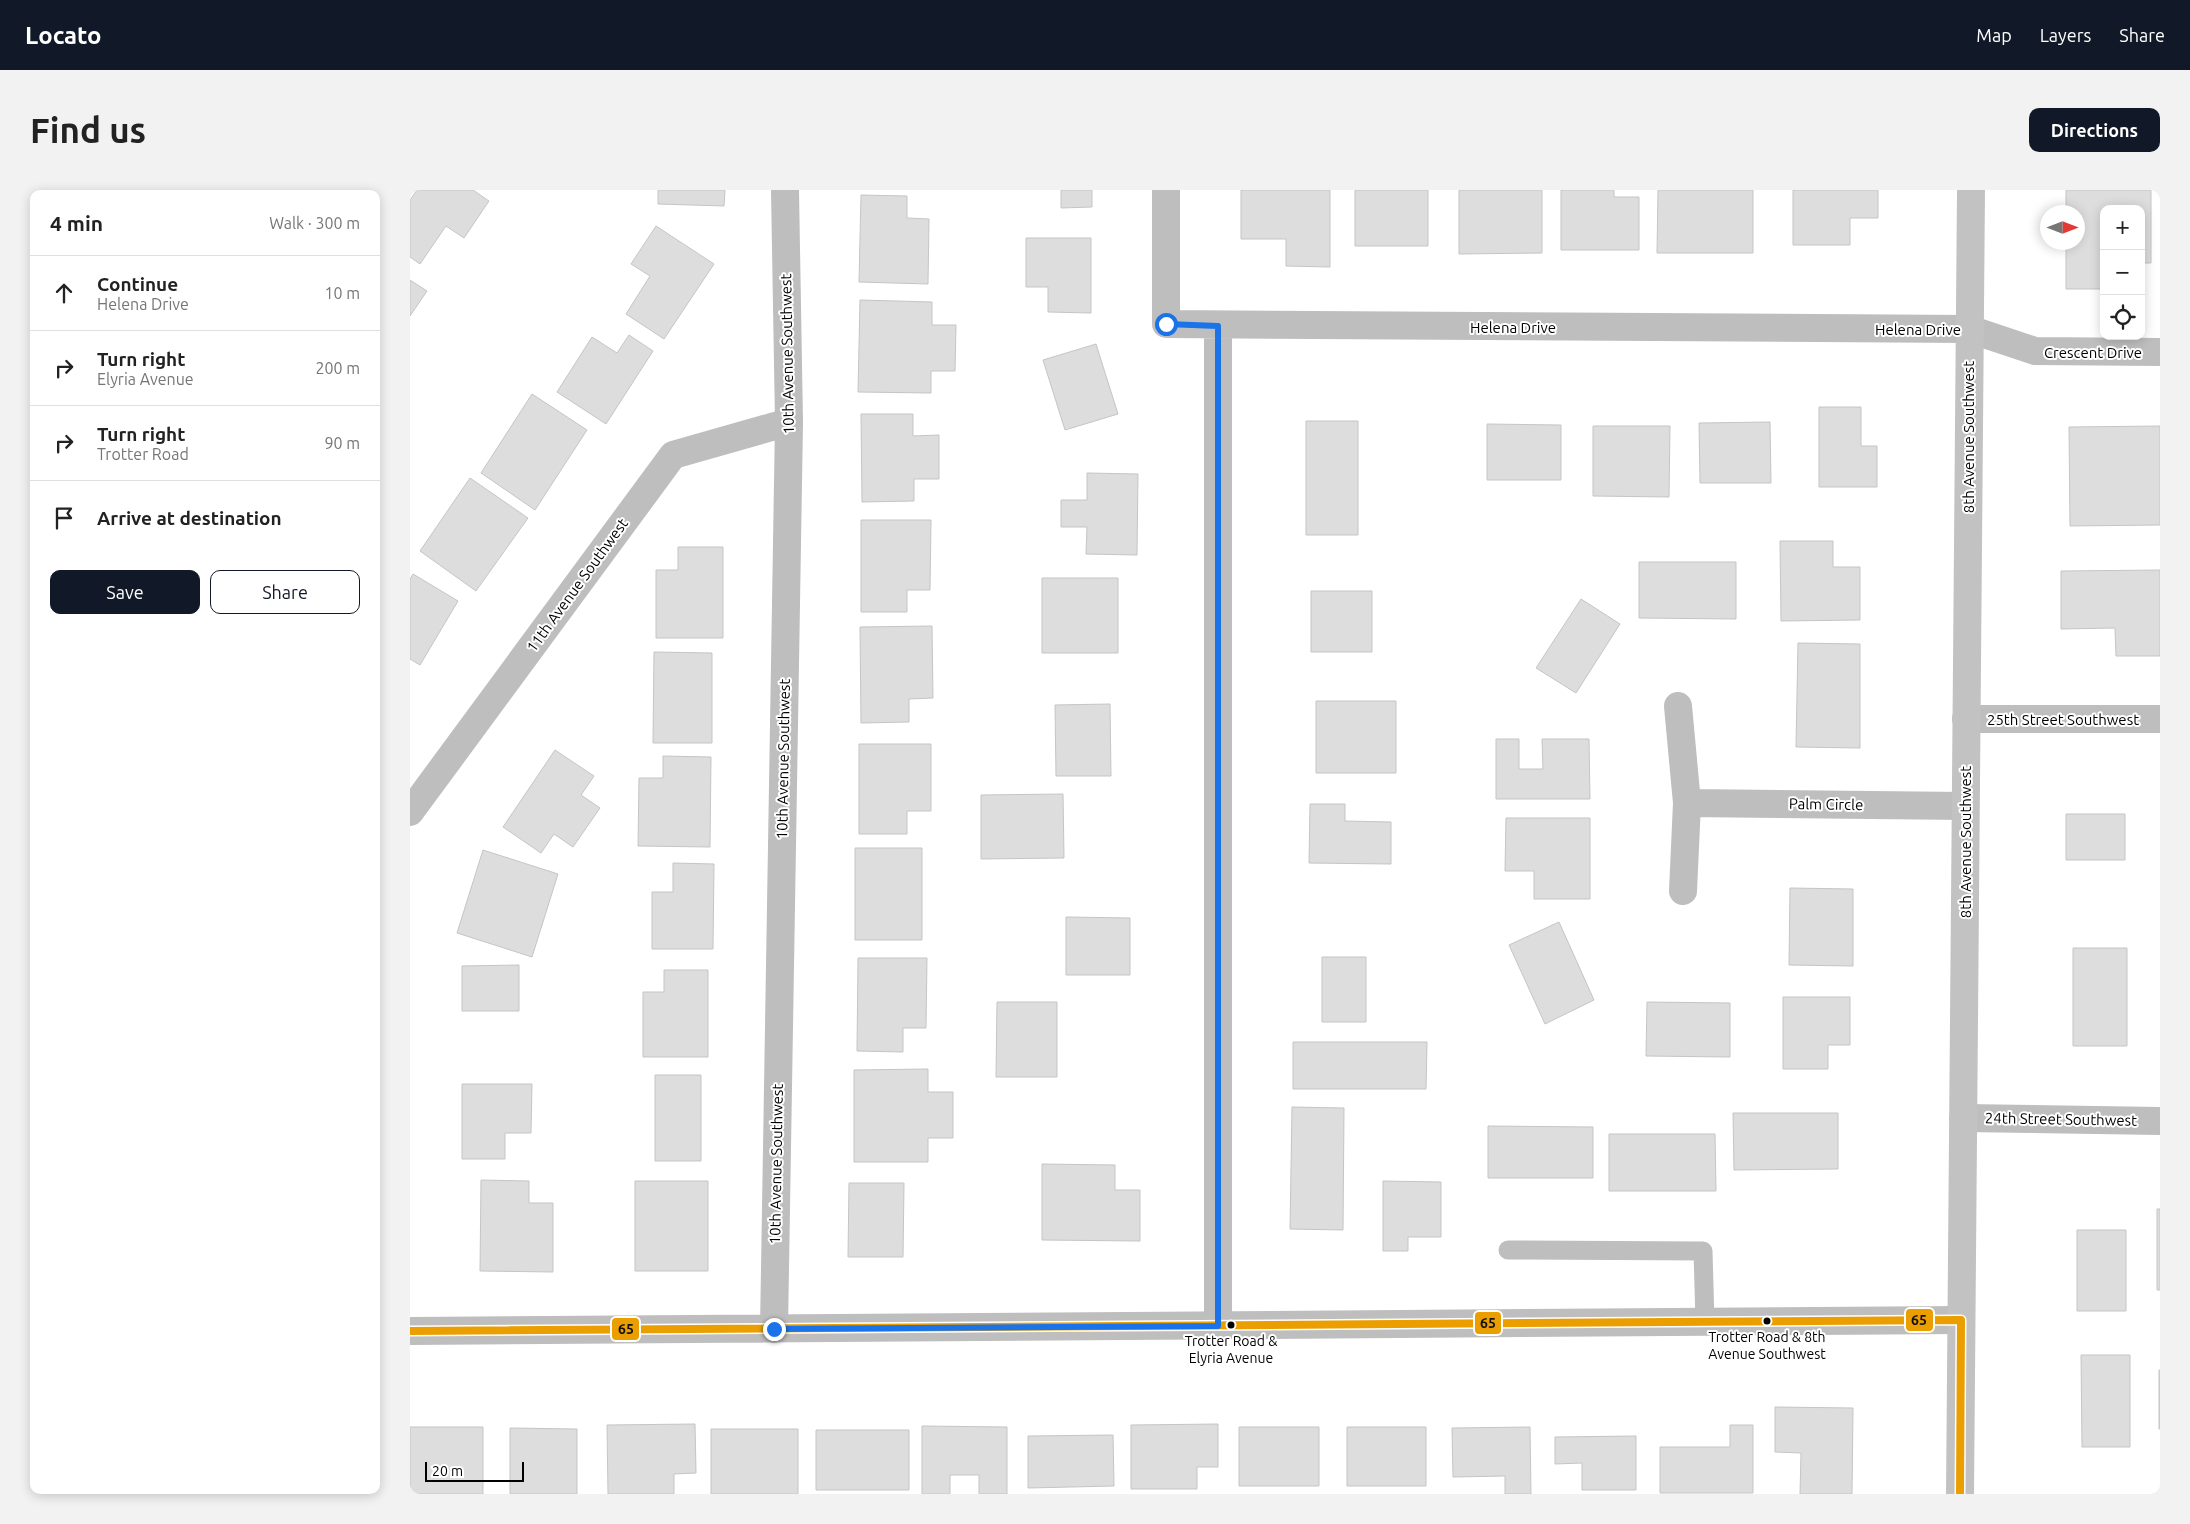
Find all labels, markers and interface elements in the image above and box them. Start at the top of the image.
text: Locato [25,22,101,49]
text: Map [1976,25,2012,45]
text: Layers [2040,25,2091,45]
text: Share [2119,25,2165,45]
button: Directions [2029,108,2160,152]
text: Find us [30,110,146,150]
north arrow [2040,205,2085,250]
map controls [2100,205,2145,340]
button: + [2100,205,2145,250]
text: 4 min [50,211,103,235]
text: Walk · 300 m [269,214,360,232]
button: − [2100,250,2145,295]
text: Continue [97,273,178,295]
street label: 10th Avenue Southwest [777,273,797,435]
icon: ahead [50,279,78,307]
text: 10 m [324,284,360,302]
text: Helena Drive [97,295,189,313]
button: locate [2100,295,2145,340]
route start [1155,313,1178,336]
street label: Helena Drive [1470,319,1556,336]
street label: Helena Drive [1875,321,1961,338]
street label: Crescent Drive [2044,344,2142,361]
text: Turn right [97,348,185,370]
icon: right [50,354,78,382]
text: 200 m [315,359,360,377]
street label: 8th Avenue Southwest [1960,361,1977,513]
text: Elyria Avenue [97,370,194,388]
text: Turn right [97,423,185,445]
icon: right [50,429,78,457]
text: 90 m [324,434,360,452]
text: Trotter Road [97,445,189,463]
icon: arrive [50,504,78,532]
text: Arrive at destination [97,507,282,529]
street label: 11th Avenue Southwest [523,515,631,655]
button: Save [50,570,200,614]
button: Share [210,570,360,614]
street label: 10th Avenue Southwest [773,678,793,840]
street label: 25th Street Southwest [1987,711,2139,728]
street label: 8th Avenue Southwest [1957,766,1974,918]
street label: Palm Circle [1789,795,1863,813]
street label: 10th Avenue Southwest [766,1083,786,1245]
street label: 24th Street Southwest [1985,1109,2137,1129]
line badge: 65 [1905,1308,1934,1332]
line badge: 65 [1474,1311,1502,1335]
text: 65 [1911,1312,1927,1328]
text: 65 [1480,1315,1496,1331]
marker: Trotter Road & 8th Avenue Southwest [1762,1316,1772,1326]
line badge: 65 [611,1317,640,1341]
route end [763,1318,786,1341]
marker: Trotter Road & Elyria Avenue [1226,1320,1236,1330]
text: 65 [618,1321,634,1337]
place label: Trotter Road & 8th Avenue Southwest [1708,1329,1826,1362]
place label: Trotter Road & Elyria Avenue [1185,1333,1278,1366]
scale bar [425,1459,524,1482]
text: 20 m [432,1463,463,1479]

